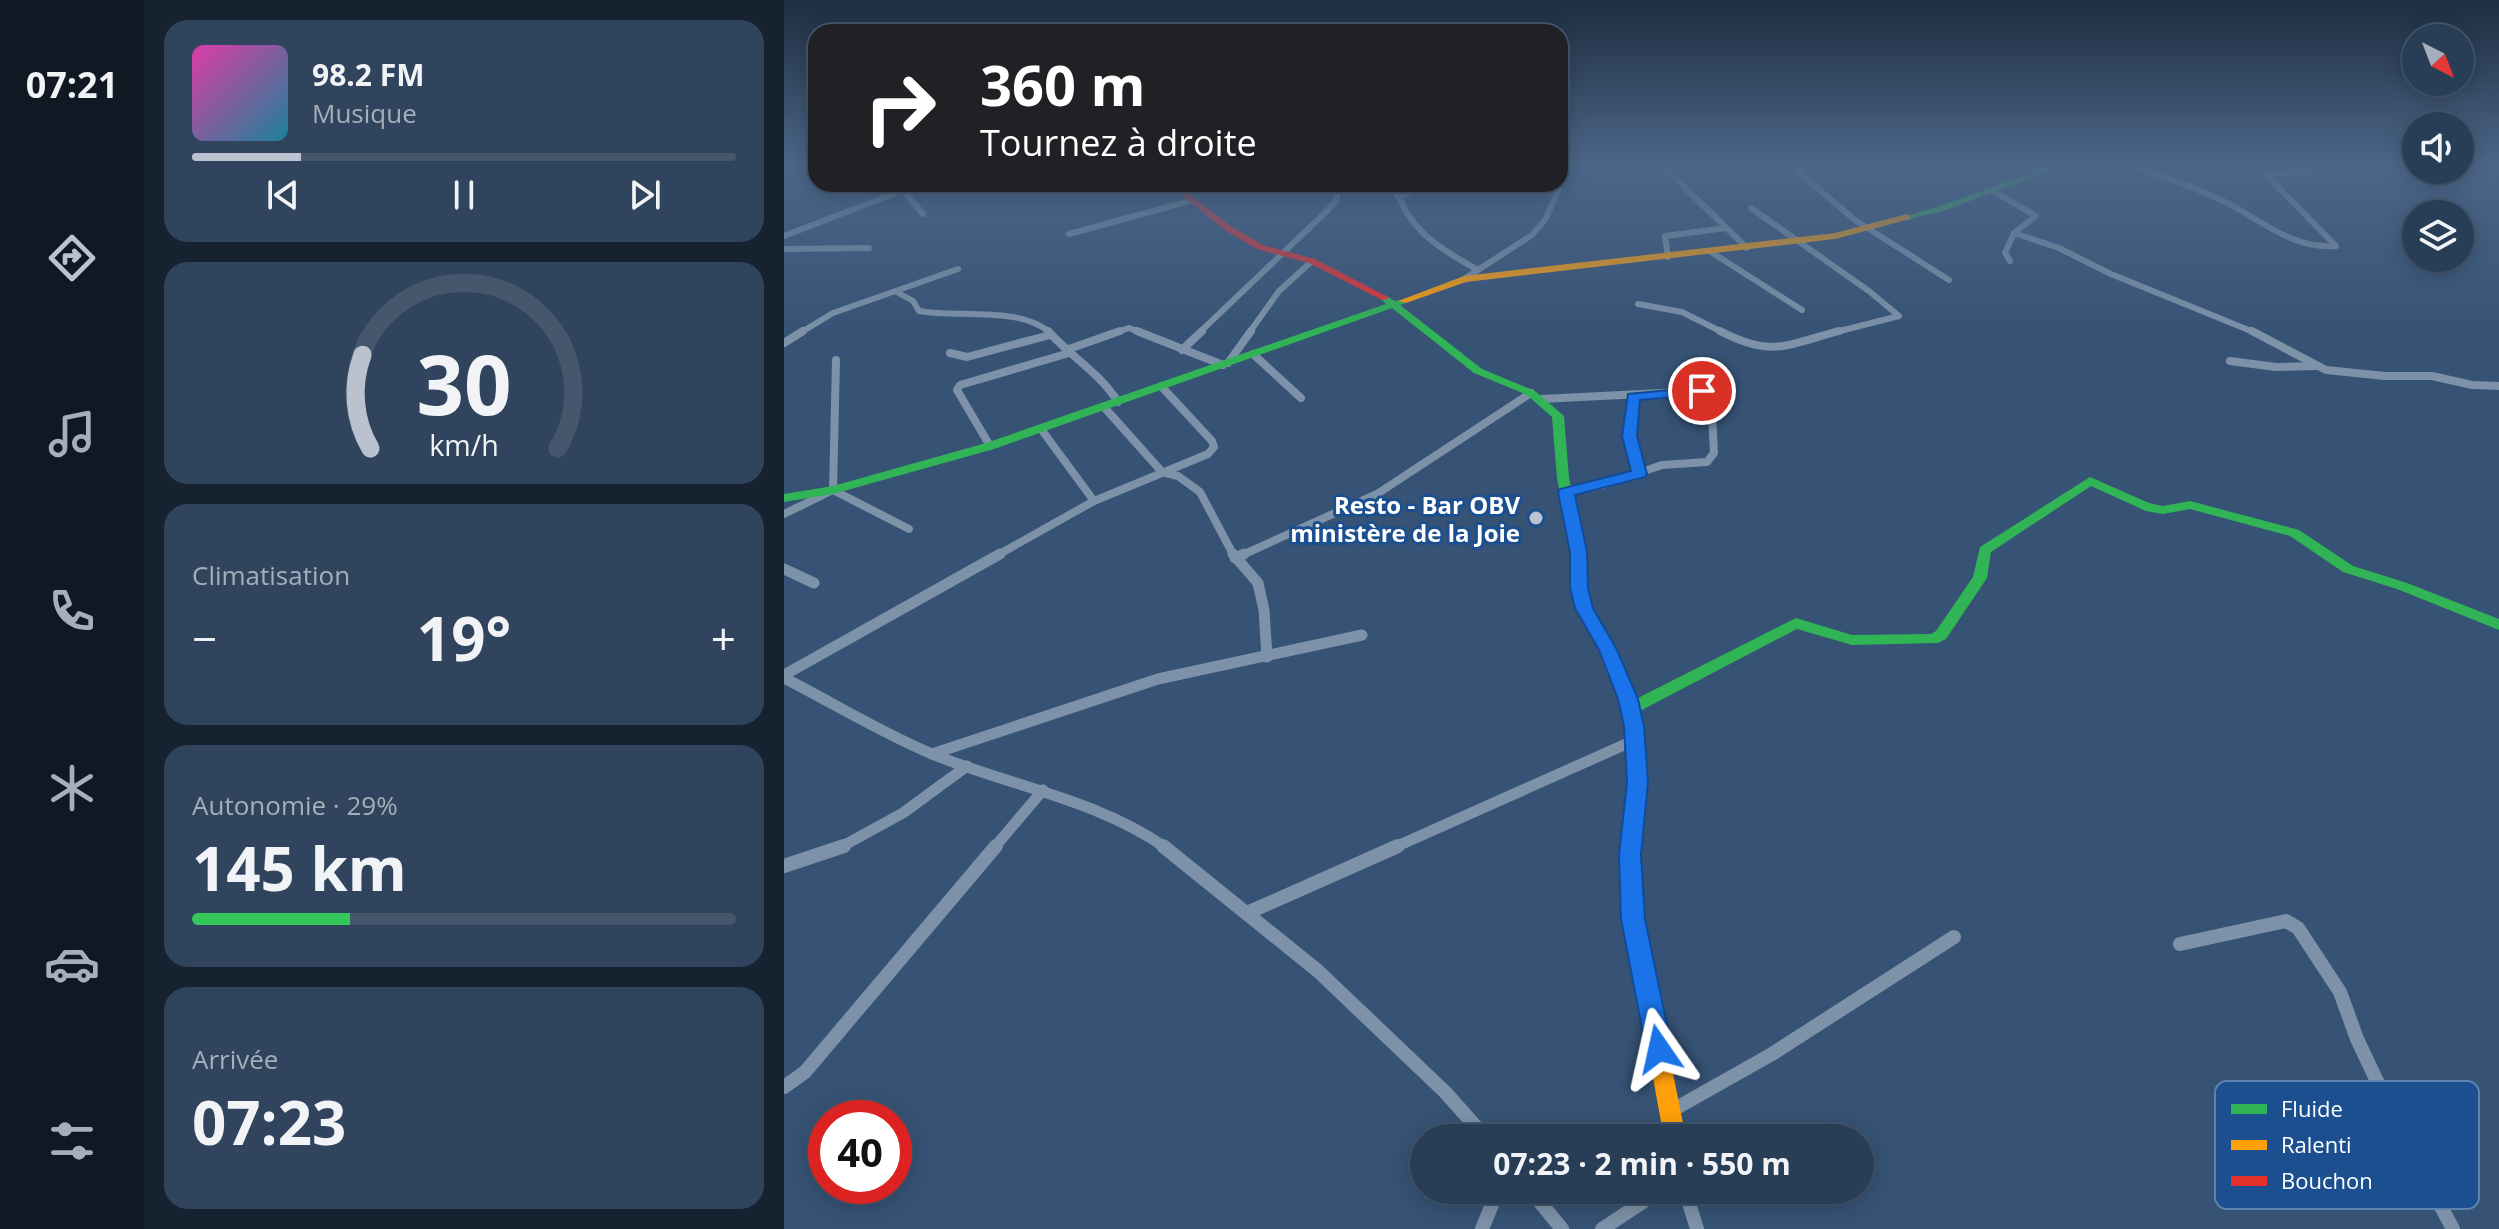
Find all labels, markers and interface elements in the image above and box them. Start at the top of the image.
north arrow [2402,24,2474,96]
map controls [2402,24,2474,272]
text: 360 m [980,46,1146,122]
text: 98.2 FM [312,54,425,95]
icon: right [848,56,952,160]
text: 07:21 [26,60,118,109]
text: Musique [312,95,417,131]
button: sound [2402,112,2474,184]
text: Tournez à droite [980,118,1257,167]
icon: previous [261,173,305,217]
icon: pause [442,173,486,217]
icon: next [623,173,667,217]
button: layers [2402,200,2474,272]
icon: directions [44,230,100,286]
text: 30 [416,325,512,438]
pin [1668,357,1736,425]
icon: arrive [1680,369,1724,413]
icon: music [44,406,100,462]
text: km/h [429,425,499,464]
place label: Resto - Bar OBV ministère de la Joie [1290,488,1520,549]
marker: Resto - Bar OBV ministère de la Joie [1527,509,1545,527]
text: Climatisation [192,557,350,593]
icon: phone [44,583,100,639]
text: 19° [417,597,511,679]
text: − [192,608,217,668]
text: + [711,608,736,668]
icon: climate [44,760,100,816]
text: Autonomie · 29% [192,787,398,823]
text: 145 km [192,827,407,909]
icon: car [44,936,100,992]
position arrow [1617,1007,1701,1091]
text: Arrivée [192,1041,278,1077]
text: 07:23 [192,1081,346,1163]
legend [2215,1081,2479,1209]
text: Fluide [2281,1093,2343,1123]
speed limit sign: 40 [808,1100,912,1204]
icon: filters [44,1113,100,1169]
text: Ralenti [2281,1129,2352,1159]
text: 07:23 · 2 min · 550 m [1493,1143,1791,1184]
text: Bouchon [2281,1165,2373,1195]

